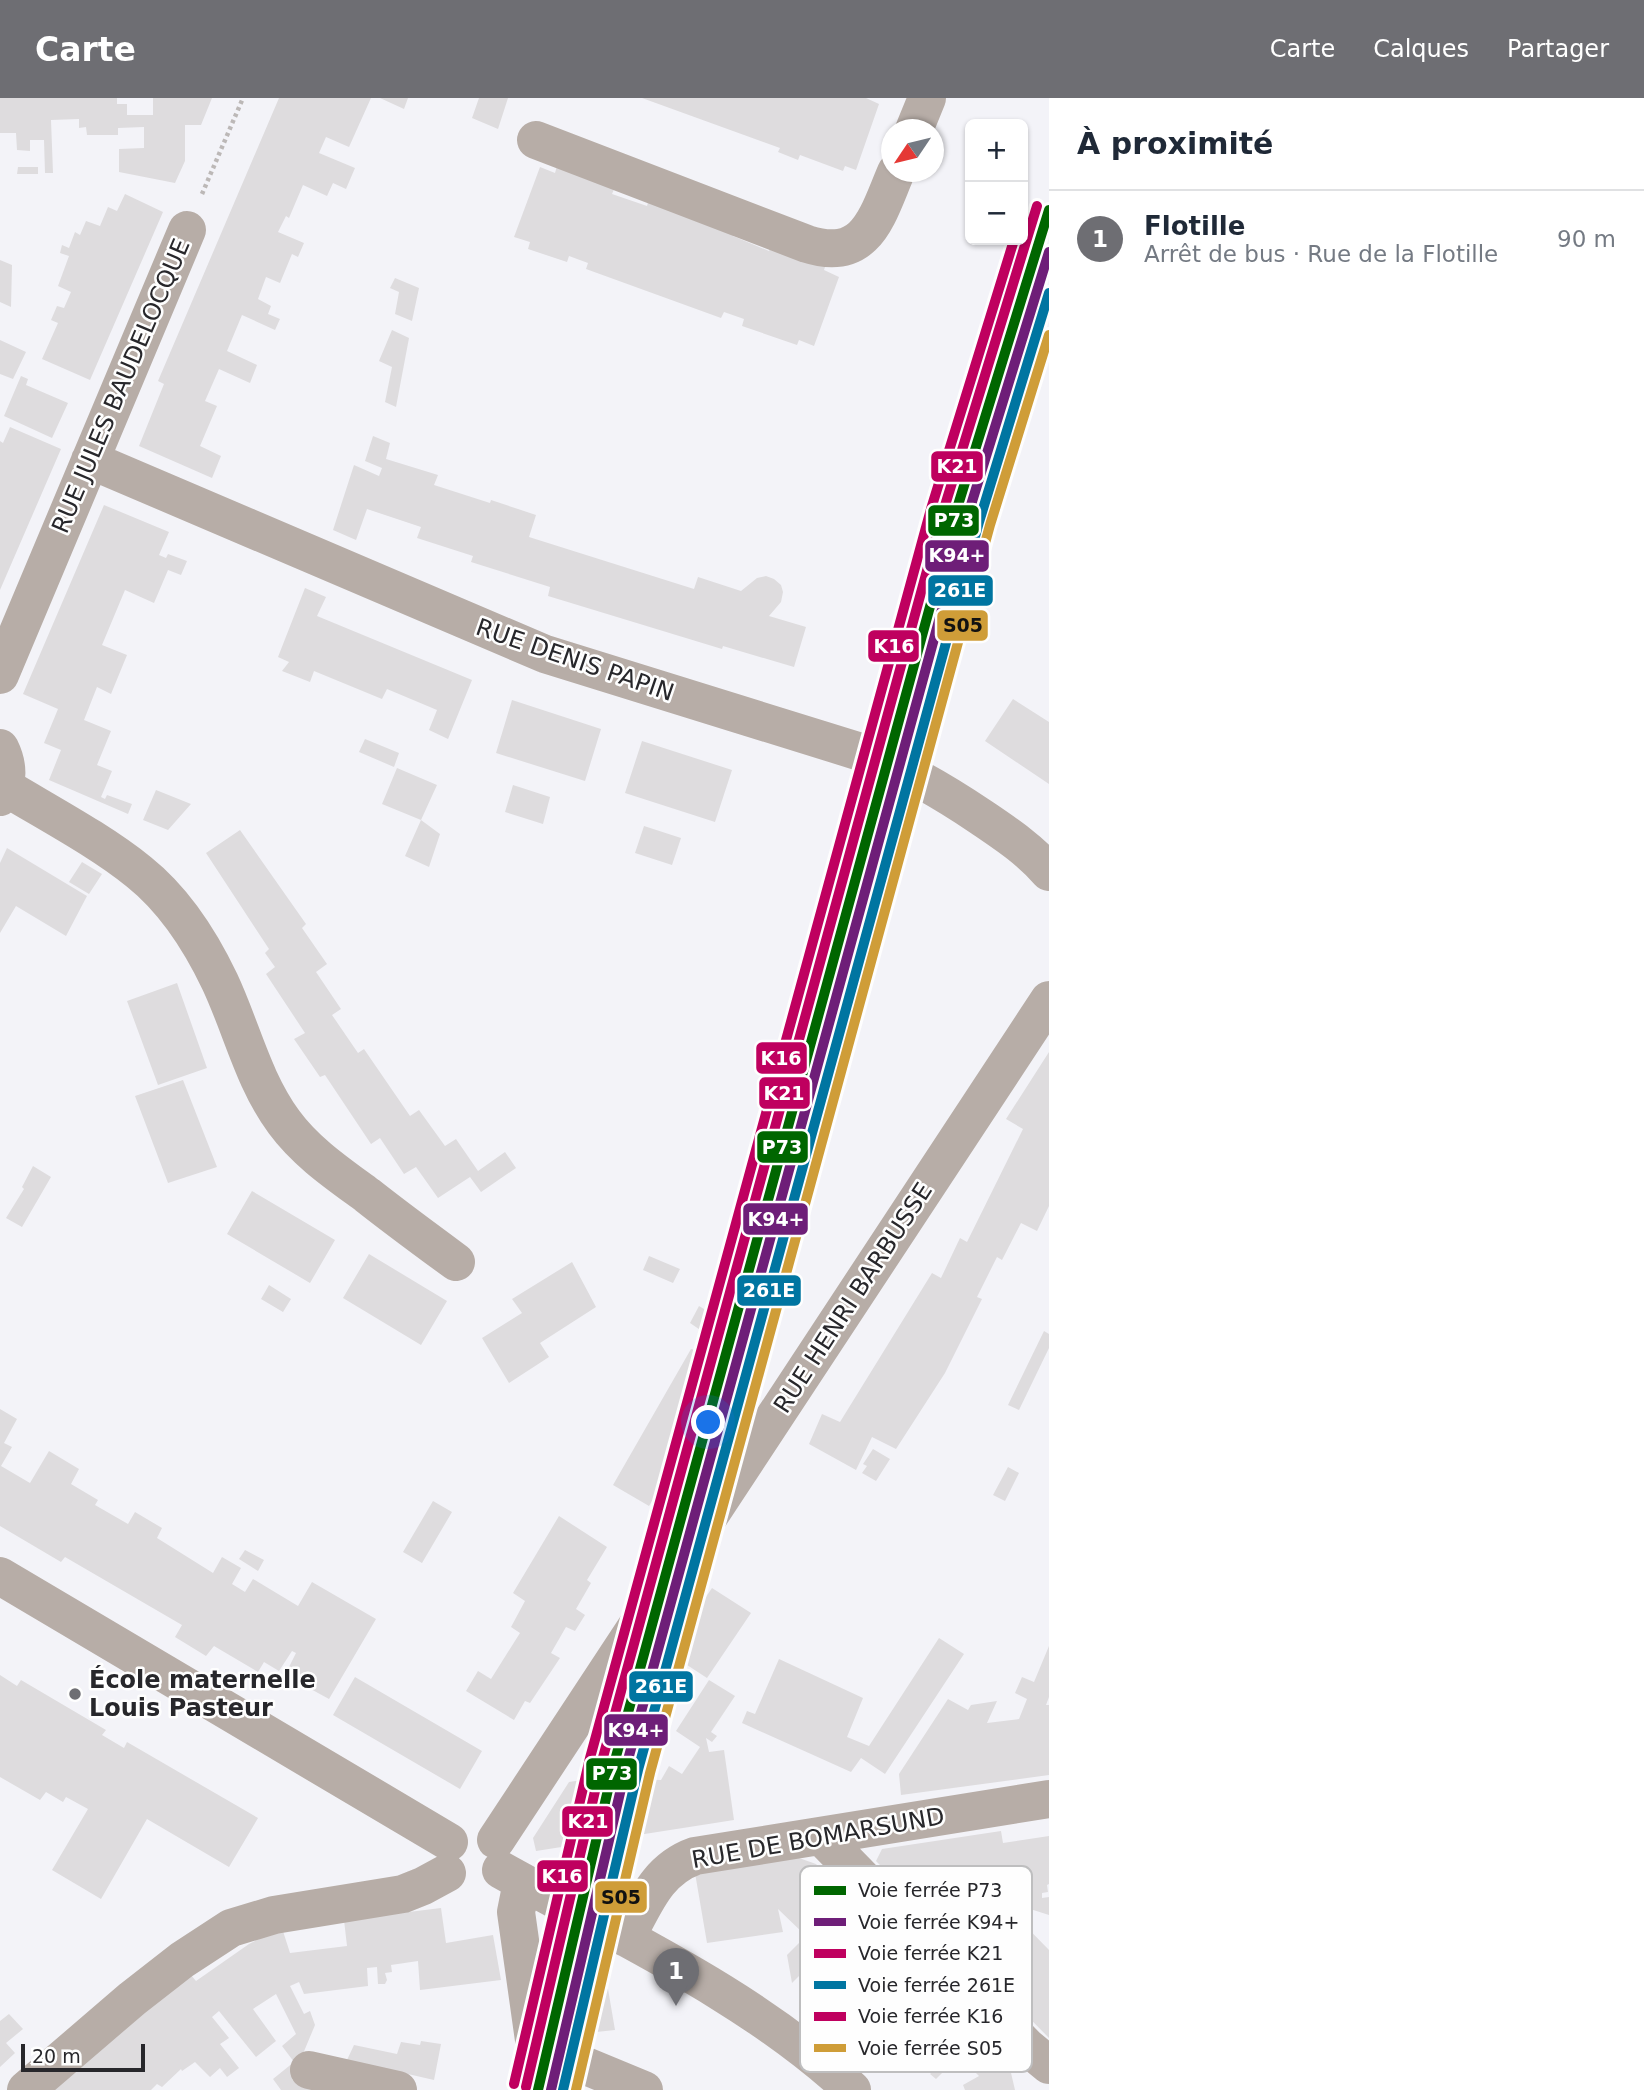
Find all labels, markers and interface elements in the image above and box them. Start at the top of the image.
text: Carte [35,30,136,69]
text: Carte [1270,35,1335,63]
text: Calques [1373,35,1469,63]
text: Partager [1507,35,1609,63]
north arrow [881,119,944,182]
map controls [965,119,1028,245]
button: + [965,119,1028,182]
text: À proximité [1077,126,1273,161]
button: − [965,182,1028,245]
text: Flotille [1144,211,1245,241]
text: 1 [1092,226,1108,252]
text: 90 m [1557,226,1616,252]
street label: RUE JULES BAUDELOCQUE [46,235,196,537]
text: Arrêt de bus · Rue de la Flotille [1144,241,1498,267]
line badge: K21 [930,450,984,483]
text: K21 [936,455,978,477]
line badge: P73 [927,504,980,537]
text: P73 [934,509,974,531]
line badge: K94+ [924,539,990,573]
text: K94+ [928,544,986,566]
line badge: 261E [927,574,994,607]
text: 261E [934,579,986,601]
line badge: S05 [936,609,989,642]
street label: RUE DENIS PAPIN [472,613,678,707]
text: S05 [943,614,983,636]
line badge: K16 [867,629,920,663]
text: K16 [873,635,915,657]
line badge: K16 [755,1041,808,1075]
text: K16 [760,1047,802,1069]
line badge: K21 [758,1076,811,1110]
text: K21 [763,1082,805,1104]
line badge: P73 [756,1130,809,1164]
text: P73 [762,1136,802,1158]
street label: RUE HENRI BARBUSSE [768,1178,938,1418]
line badge: K94+ [742,1202,809,1236]
text: K94+ [747,1208,805,1230]
line badge: 261E [736,1274,802,1307]
text: 261E [743,1279,795,1301]
your location [691,1405,725,1439]
place label: École maternelle Louis Pasteur [89,1665,316,1722]
line badge: 261E [628,1670,694,1703]
text: 261E [635,1675,687,1697]
marker: École maternelle Louis Pasteur [67,1686,83,1702]
line badge: K94+ [603,1713,669,1747]
text: K94+ [607,1719,665,1741]
line badge: P73 [585,1757,638,1791]
text: P73 [592,1762,632,1784]
street label: RUE DE BOMARSUND [689,1802,947,1874]
line badge: K21 [561,1805,614,1838]
text: K21 [567,1810,609,1832]
line badge: K16 [536,1859,589,1893]
text: K16 [541,1865,583,1887]
legend [800,1866,1032,2072]
text: Voie ferrée P73 [858,1879,1002,1901]
line badge: S05 [594,1880,648,1914]
text: S05 [601,1886,641,1908]
text: Voie ferrée K94+ [858,1911,1019,1933]
text: Voie ferrée K21 [858,1942,1003,1964]
pin: 1 [653,1948,699,2006]
text: Voie ferrée 261E [858,1974,1015,1996]
text: Voie ferrée K16 [858,2005,1003,2027]
text: Voie ferrée S05 [858,2037,1003,2059]
scale bar [21,2041,145,2073]
text: 20 m [32,2045,81,2067]

